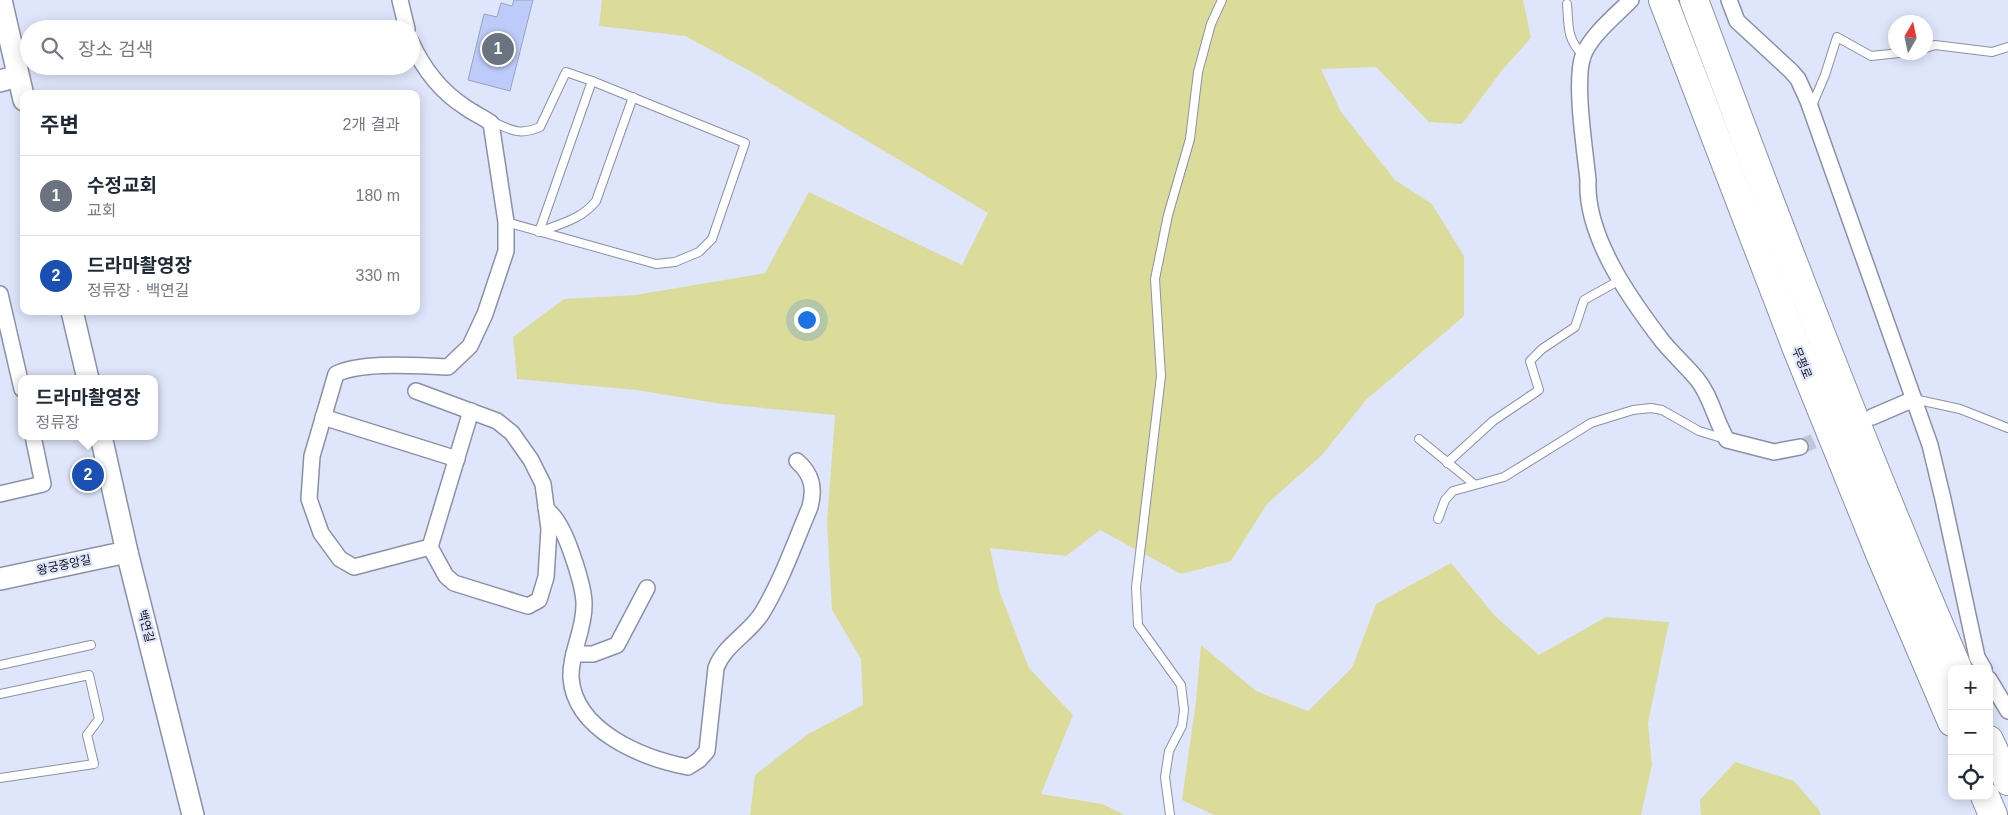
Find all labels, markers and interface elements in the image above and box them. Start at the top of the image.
north arrow [1888,15,1933,60]
search box [20,20,420,75]
pin: 1 [482,30,514,68]
icon: search [38,34,66,62]
text: 장소 검색 [78,39,153,60]
text: 주변 [40,113,79,136]
text: 2개 결과 [342,116,400,133]
text: 수정교회 [87,175,157,196]
text: 1 [52,187,60,204]
text: 180 m [356,187,400,204]
text: 교회 [87,202,116,219]
text: 드라마촬영장 [87,255,192,276]
text: 2 [52,267,60,284]
text: 330 m [356,267,400,284]
text: 정류장 · 백연길 [87,282,190,299]
your location [794,307,820,333]
street label: 무평로 [1789,345,1815,381]
popup [18,375,158,440]
text: 드라마촬영장 [36,387,140,408]
text: 정류장 [36,414,80,431]
pin: 2 [72,456,104,494]
street label: 왕궁중앙길 [36,552,92,578]
street label: 백연길 [135,608,157,644]
map controls [1948,665,1993,800]
button: + [1948,665,1993,710]
button: − [1948,710,1993,755]
button: locate [1948,755,1993,800]

